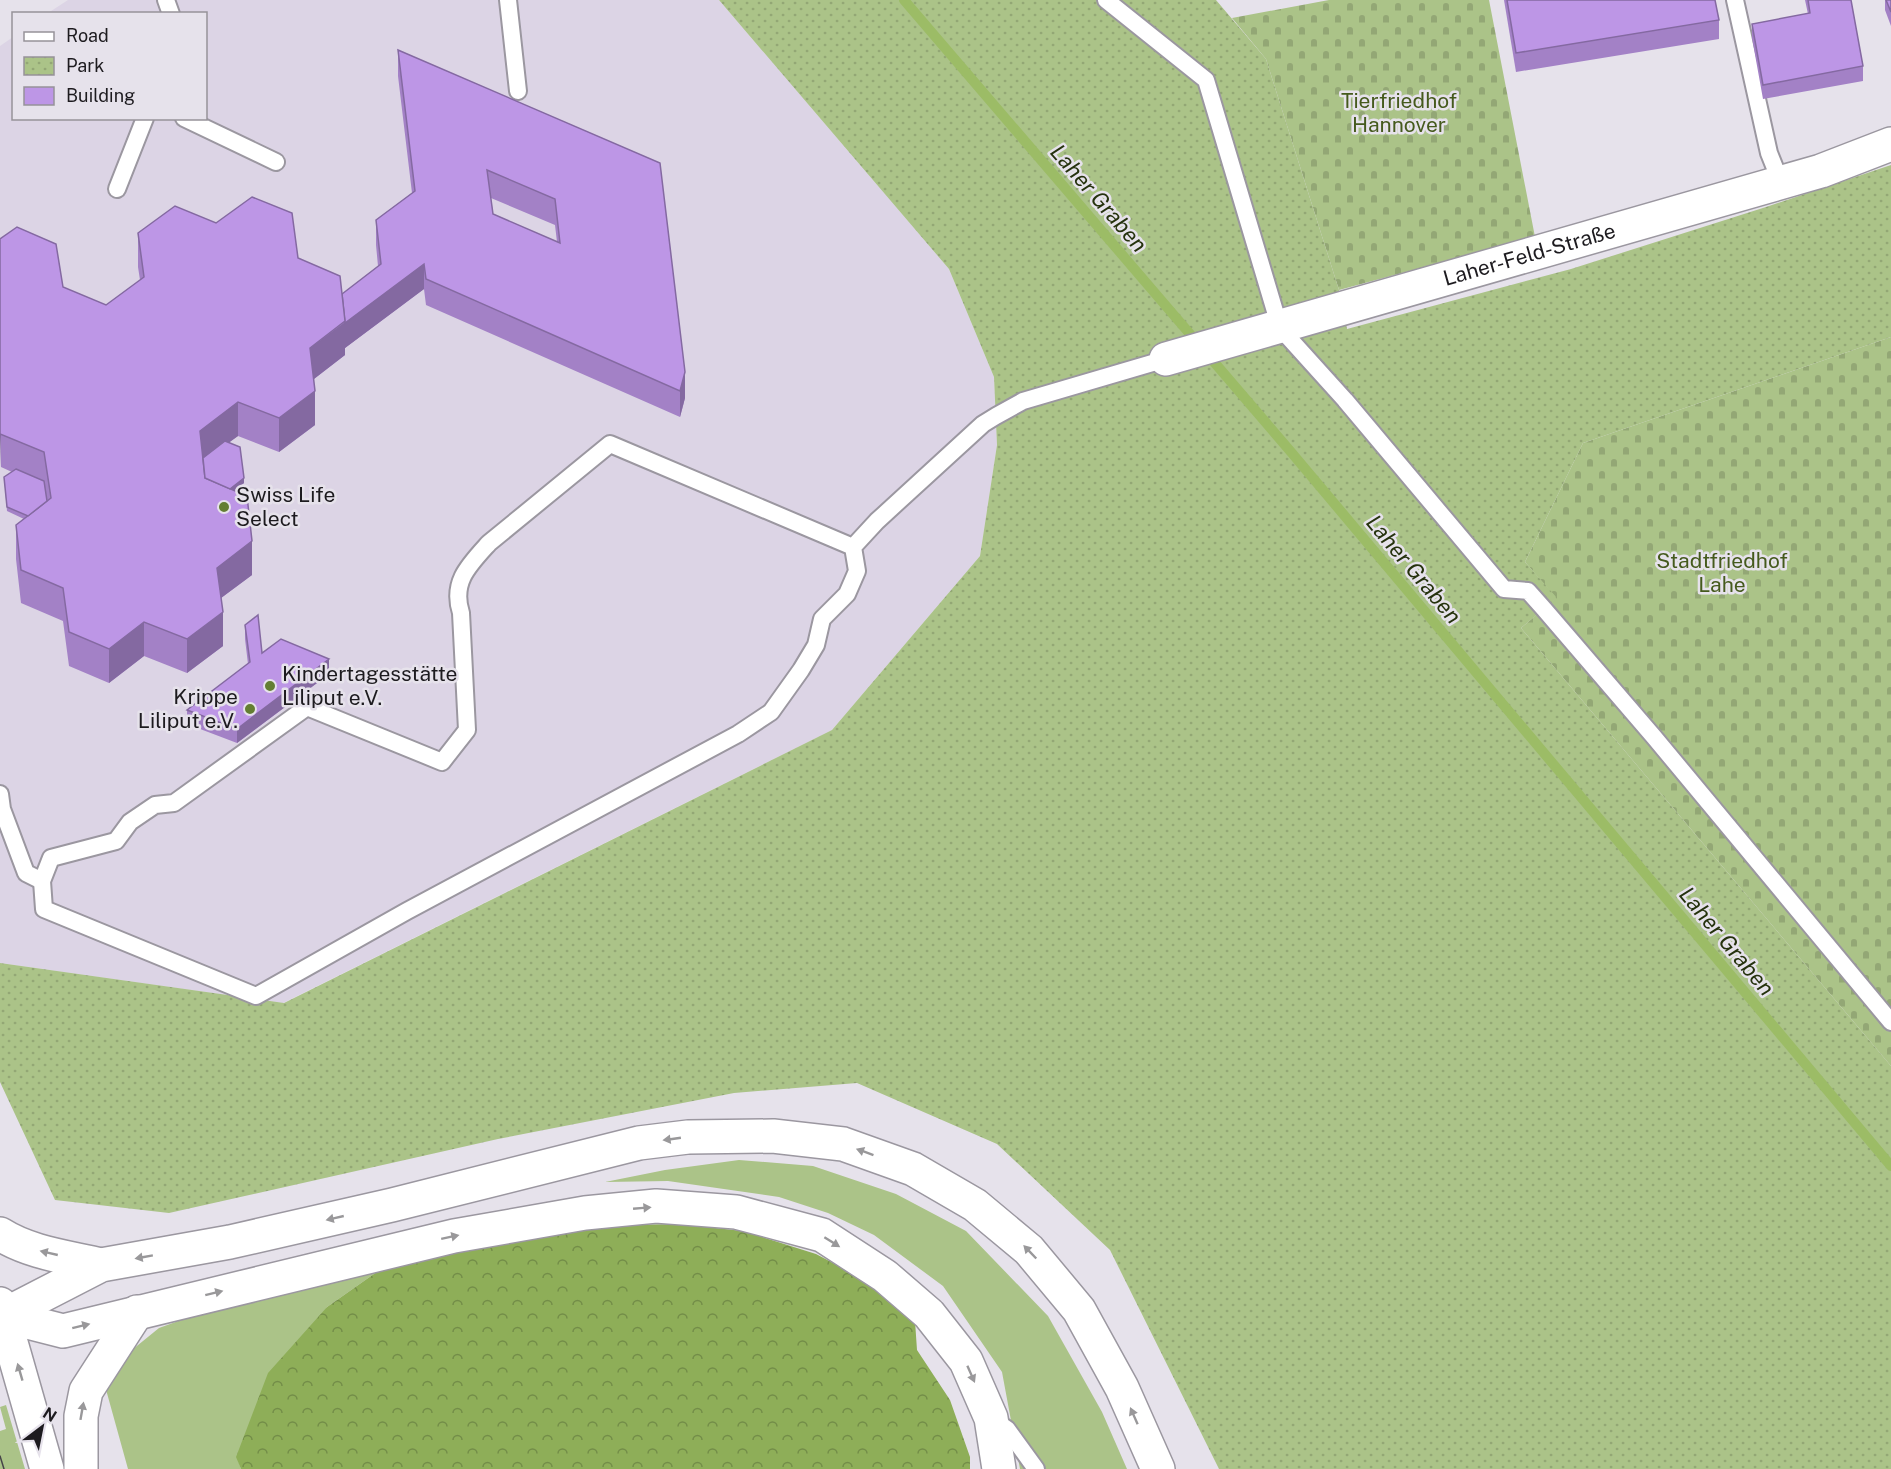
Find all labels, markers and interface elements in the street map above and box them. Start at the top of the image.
legend [12,12,207,120]
text: Road [66,25,109,46]
text: Park [66,55,104,76]
text: Building [66,85,135,106]
park label: Tierfriedhof Hannover [1341,88,1457,137]
water label: Laher Graben [1045,139,1153,257]
street label: Laher-Feld-Straße [1440,218,1618,291]
place label: Swiss Life Select [236,482,335,531]
marker: Swiss Life Select [217,500,231,514]
water label: Laher Graben [1361,509,1467,629]
park label: Stadtfriedhof Lahe [1656,548,1788,597]
place label: Kindertagesstätte Liliput e.V. [282,661,458,710]
marker: Kindertagesstätte Liliput e.V. [263,679,277,693]
place label: Krippe Liliput e.V. [138,684,238,733]
marker: Krippe Liliput e.V. [243,702,257,716]
water label: Laher Graben [1674,881,1780,1001]
one-way arrow [662,1134,681,1143]
one-way arrow [856,1147,874,1157]
one-way arrow [633,1203,652,1213]
one-way arrow [325,1214,344,1223]
one-way arrow [440,1232,459,1241]
one-way arrow [824,1236,840,1247]
one-way arrow [1023,1246,1037,1260]
one-way arrow [40,1248,58,1258]
one-way arrow [134,1253,153,1262]
one-way arrow [205,1288,223,1298]
one-way arrow [72,1321,90,1330]
one-way arrow [14,1363,24,1381]
one-way arrow [967,1366,976,1383]
north arrow [12,1397,72,1457]
one-way arrow [78,1401,87,1420]
text: N [39,1403,60,1426]
one-way arrow [1129,1406,1139,1424]

